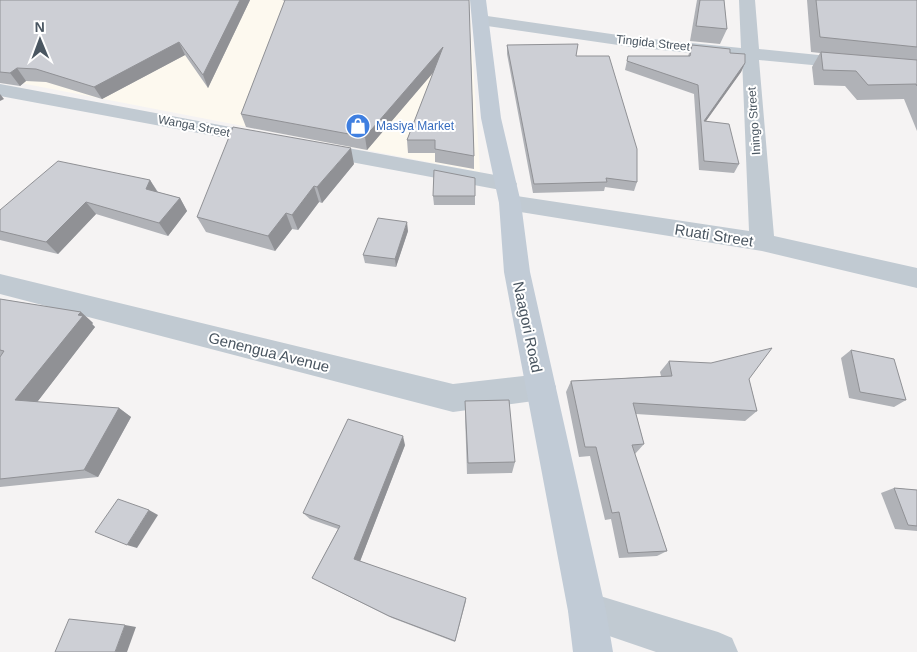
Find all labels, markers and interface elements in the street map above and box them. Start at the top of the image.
north arrow [15,15,65,65]
text: N [35,19,45,35]
street label: Tingida Street [615,32,691,54]
street label: Iningo Street [745,86,763,155]
street label: Wanga Street [157,112,232,140]
shop icon: Masiya Market [345,113,371,139]
place label: Masiya Market [376,119,455,133]
street label: Ruati Street [674,220,755,250]
street label: Naagori Road [510,280,546,374]
street label: Genengua Avenue [207,329,331,375]

